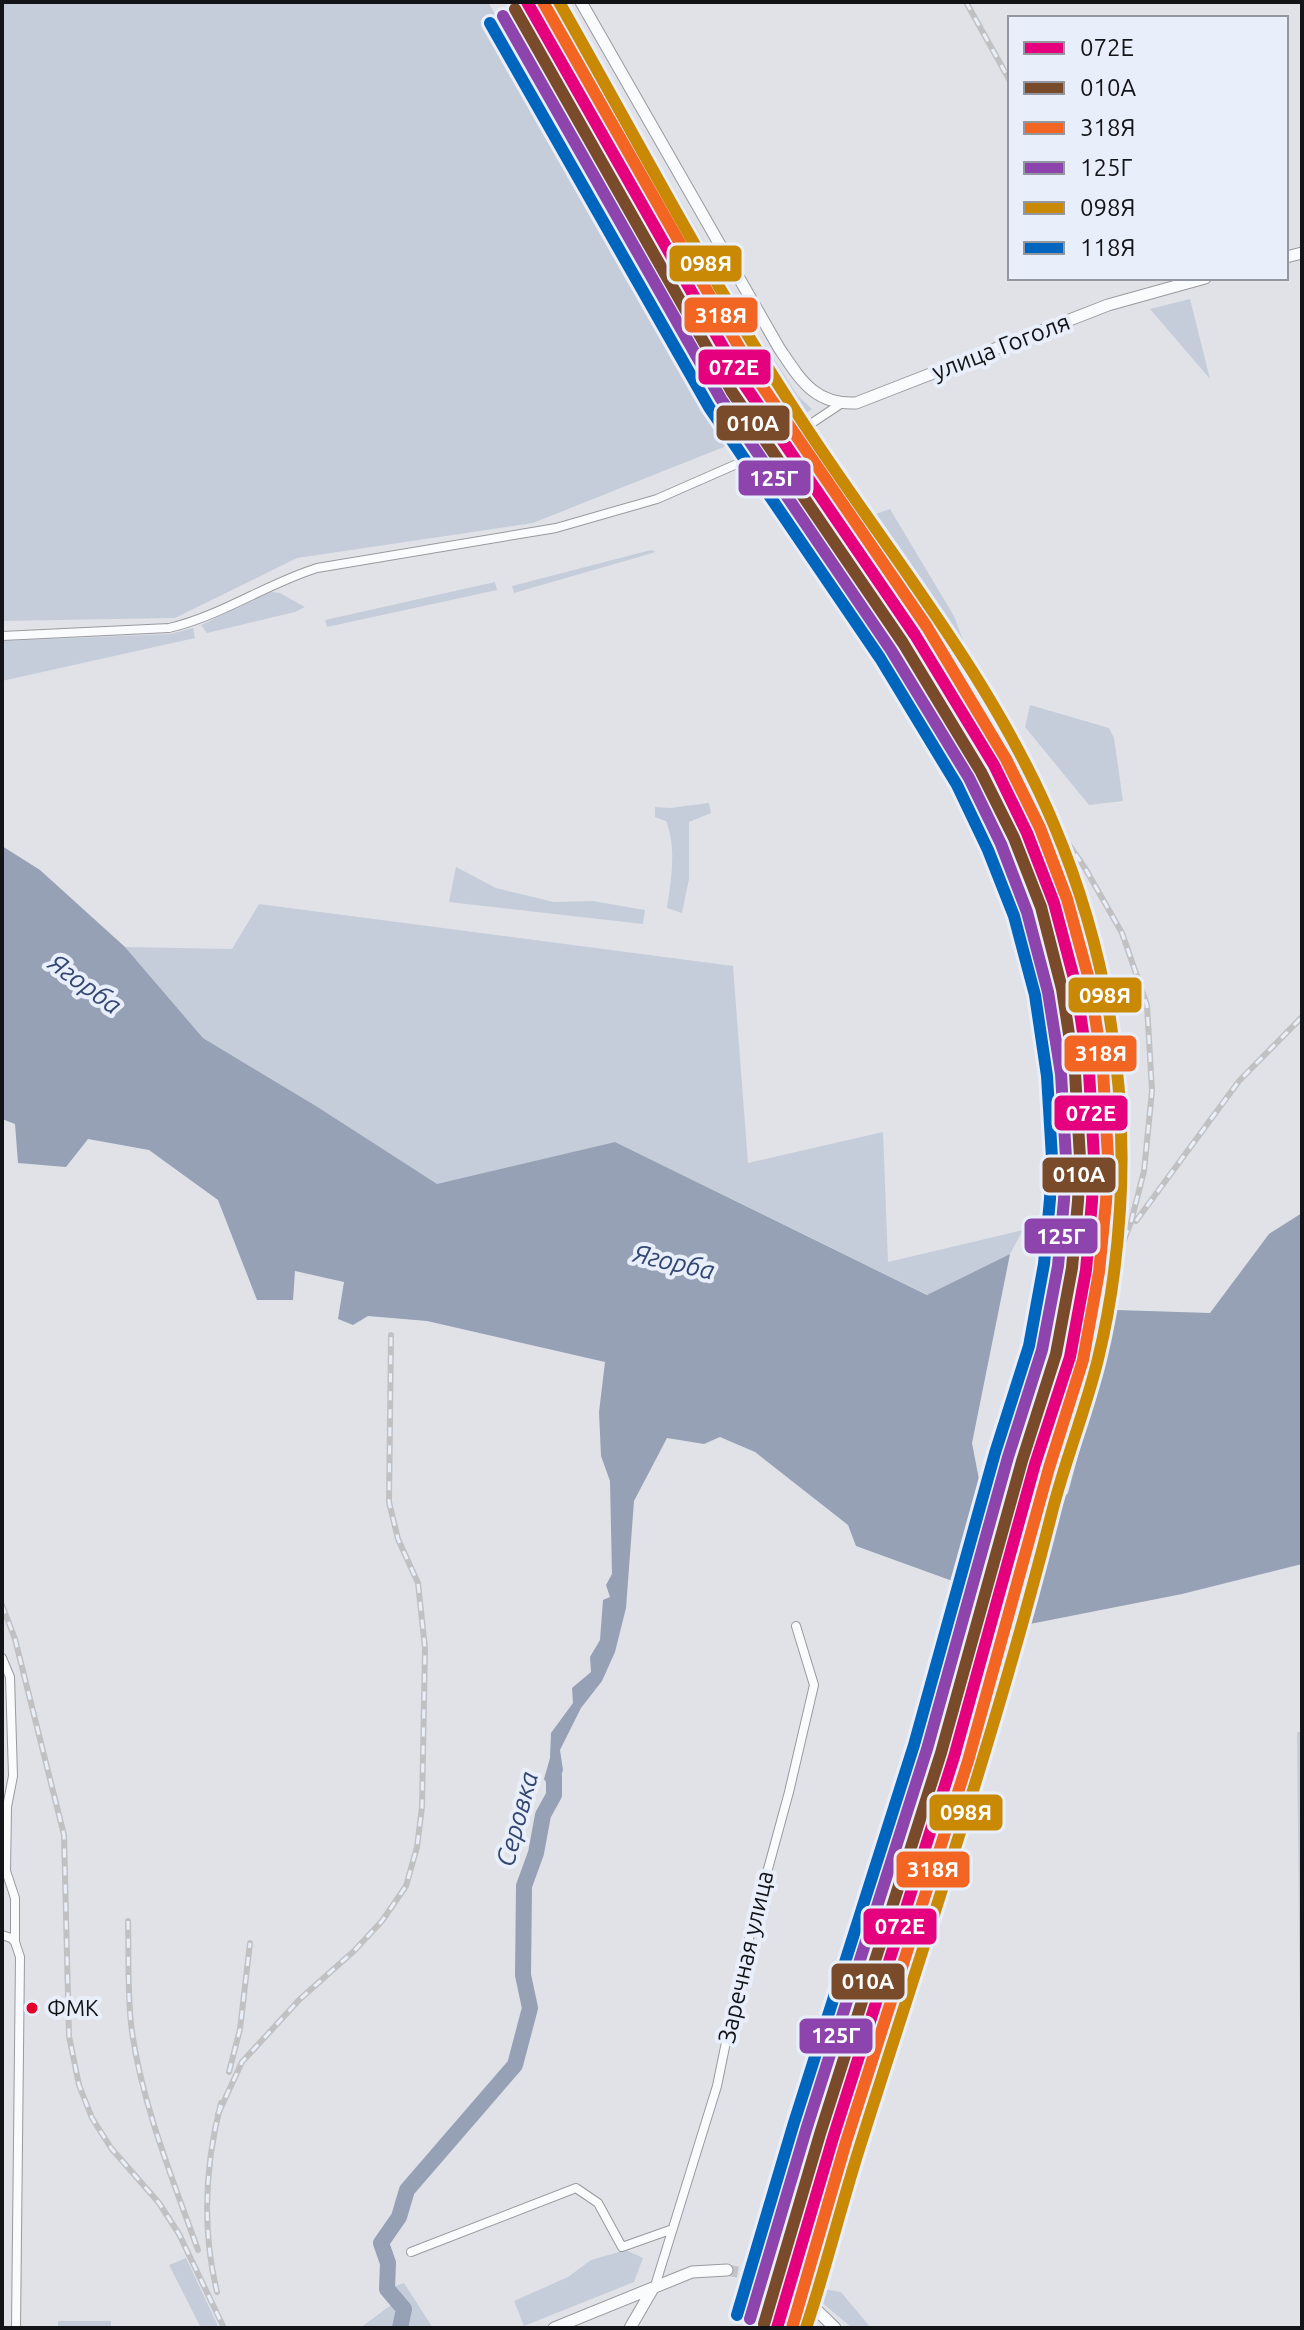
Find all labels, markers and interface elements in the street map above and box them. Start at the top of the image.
legend [1008,16,1288,280]
text: 072Е [1080,34,1134,61]
text: 010А [1080,74,1137,101]
text: 318Я [1080,114,1136,141]
text: 125Г [1080,154,1133,181]
text: 098Я [1080,194,1136,221]
text: 118Я [1080,234,1136,261]
line badge: 098Я [668,244,743,283]
text: 098Я [680,250,732,275]
line badge: 318Я [683,296,759,334]
text: 318Я [695,302,747,327]
street label: улица Гоголя [928,308,1074,385]
line badge: 072Е [697,348,772,386]
text: 072Е [709,354,759,379]
line badge: 010А [715,404,791,442]
text: 010А [727,410,780,435]
line badge: 125Г [737,459,812,497]
text: 125Г [749,465,799,490]
water label: Ягорба [43,947,127,1020]
line badge: 098Я [1067,976,1143,1014]
text: 098Я [1079,982,1131,1007]
line badge: 318Я [1063,1034,1138,1073]
text: 318Я [1075,1040,1127,1065]
line badge: 072Е [1053,1094,1129,1132]
text: 072Е [1066,1100,1116,1125]
line badge: 010А [1041,1156,1117,1194]
text: 010А [1053,1161,1106,1186]
line badge: 125Г [1023,1217,1099,1255]
text: 125Г [1036,1223,1086,1248]
water label: Ягорба [630,1238,717,1285]
water label: Серовка [490,1768,543,1870]
line badge: 098Я [928,1793,1004,1832]
text: 098Я [940,1799,992,1824]
line badge: 318Я [895,1850,971,1889]
text: 318Я [907,1856,959,1881]
street label: Заречная улица [713,1868,778,2046]
line badge: 072Е [862,1907,938,1946]
text: 072Е [875,1913,925,1938]
line badge: 010А [830,1962,906,2001]
text: 010А [842,1968,895,1993]
place label: ФМК [47,1995,99,2020]
marker: ФМК [24,2000,40,2016]
line badge: 125Г [798,2017,874,2055]
text: 125Г [811,2022,861,2047]

